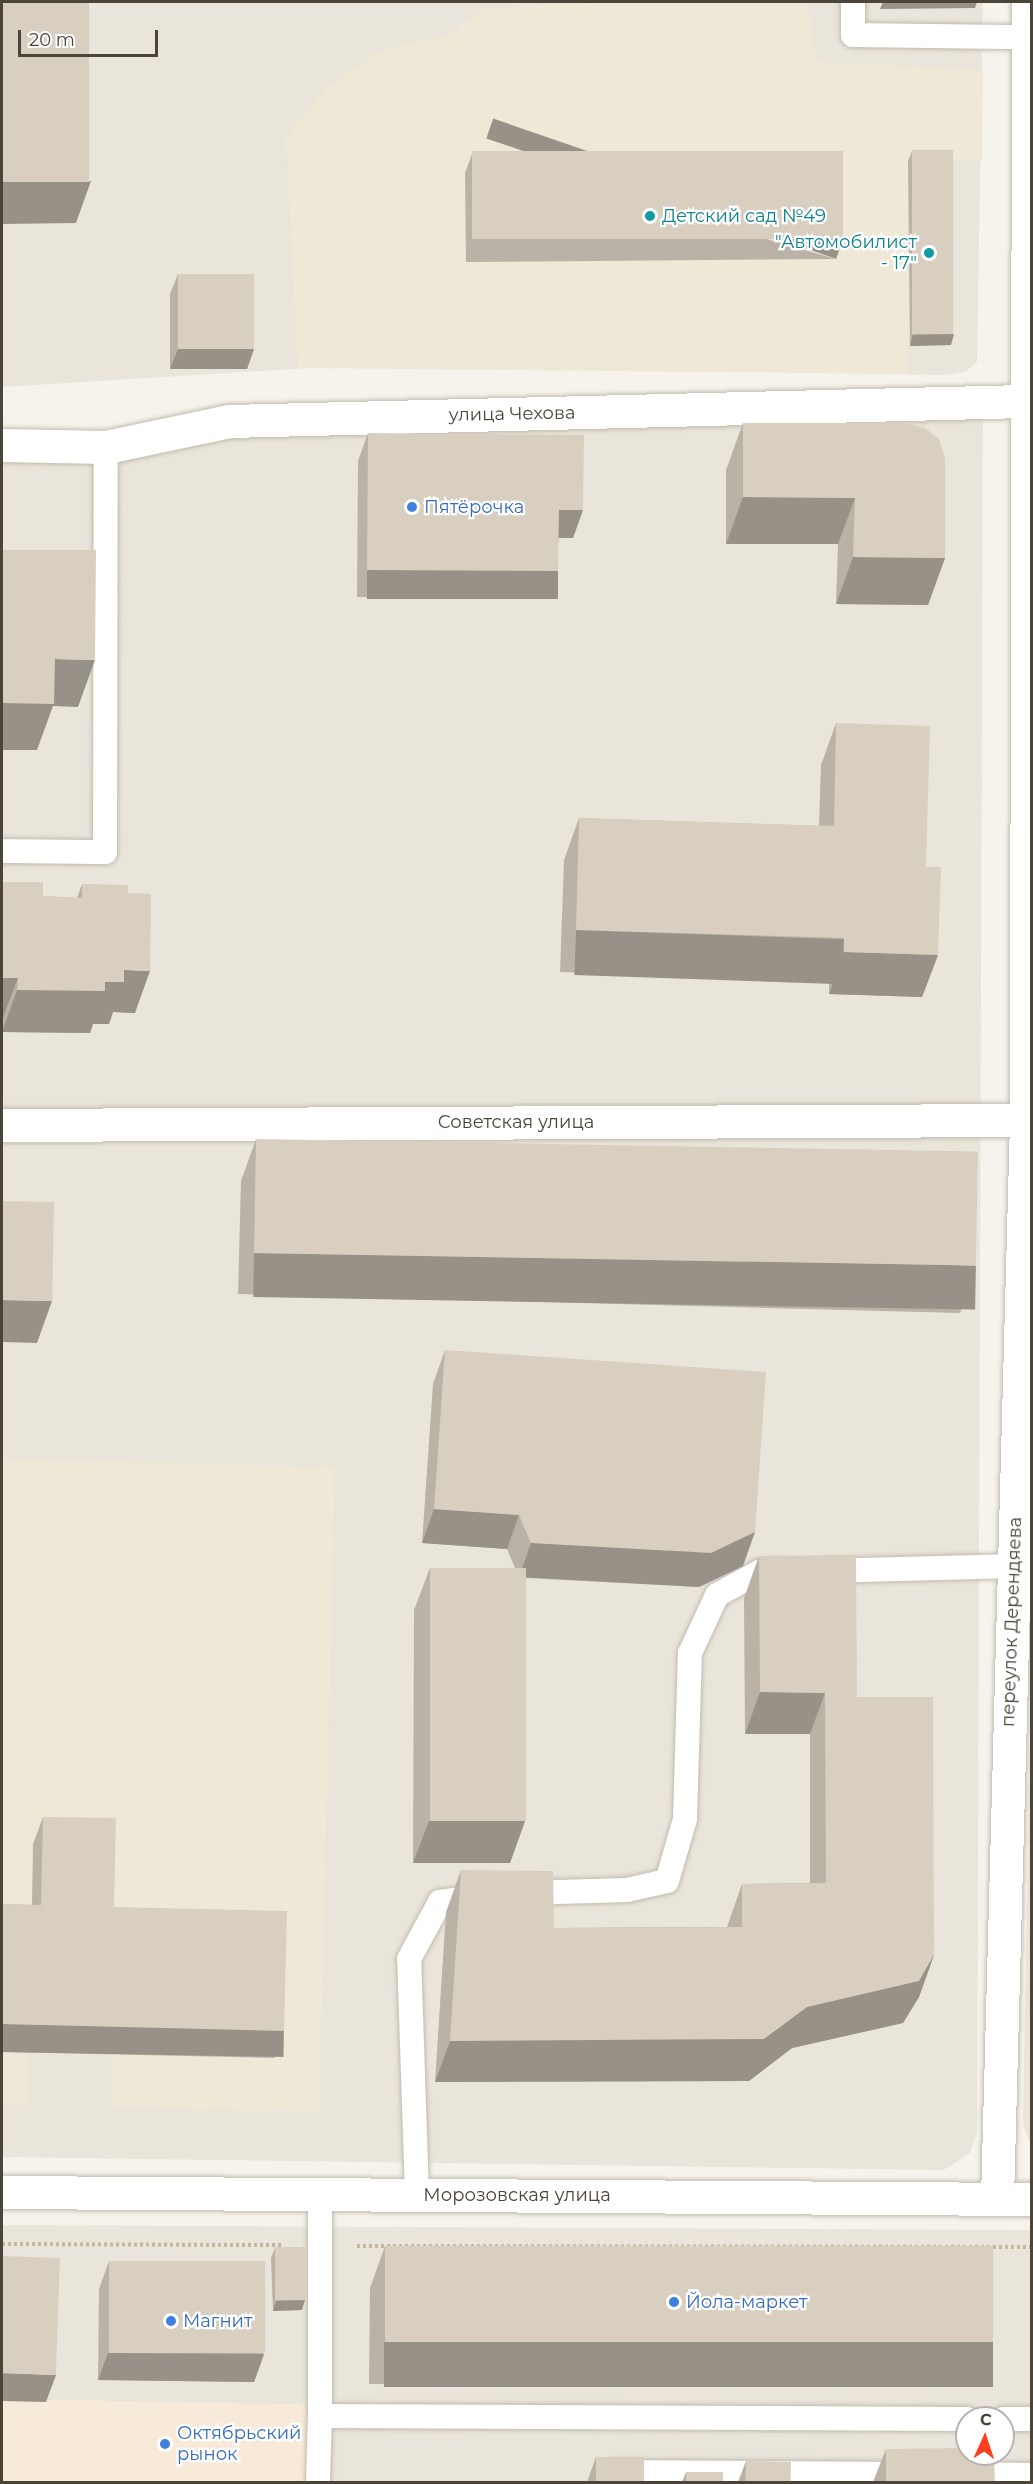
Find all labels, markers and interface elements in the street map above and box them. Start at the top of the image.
scale bar [21,18,160,56]
text: 20 m [29,29,75,51]
place label: Детский сад №49 [662,205,826,227]
marker: Детский сад №49 [643,209,657,223]
place label: "Автомобилист - 17" [775,232,917,274]
marker: "Автомобилист - 17" [922,246,936,260]
street label: улица Чехова [448,402,576,426]
place label: Пятёрочка [424,496,524,518]
marker: Пятёрочка [405,500,419,514]
street label: Советская улица [438,1111,594,1133]
street label: переулок Дерендяева [998,1517,1026,1727]
street label: Морозовская улица [423,2184,611,2206]
place label: Йола-маркет [686,2291,807,2313]
marker: Йола-маркет [667,2295,681,2309]
place label: Магнит [183,2310,252,2332]
marker: Магнит [164,2314,178,2328]
north arrow [955,2406,1015,2466]
text: С [980,2410,992,2429]
place label: Октябрьский рынок [177,2423,302,2466]
marker: Октябрьский рынок [158,2437,172,2451]

